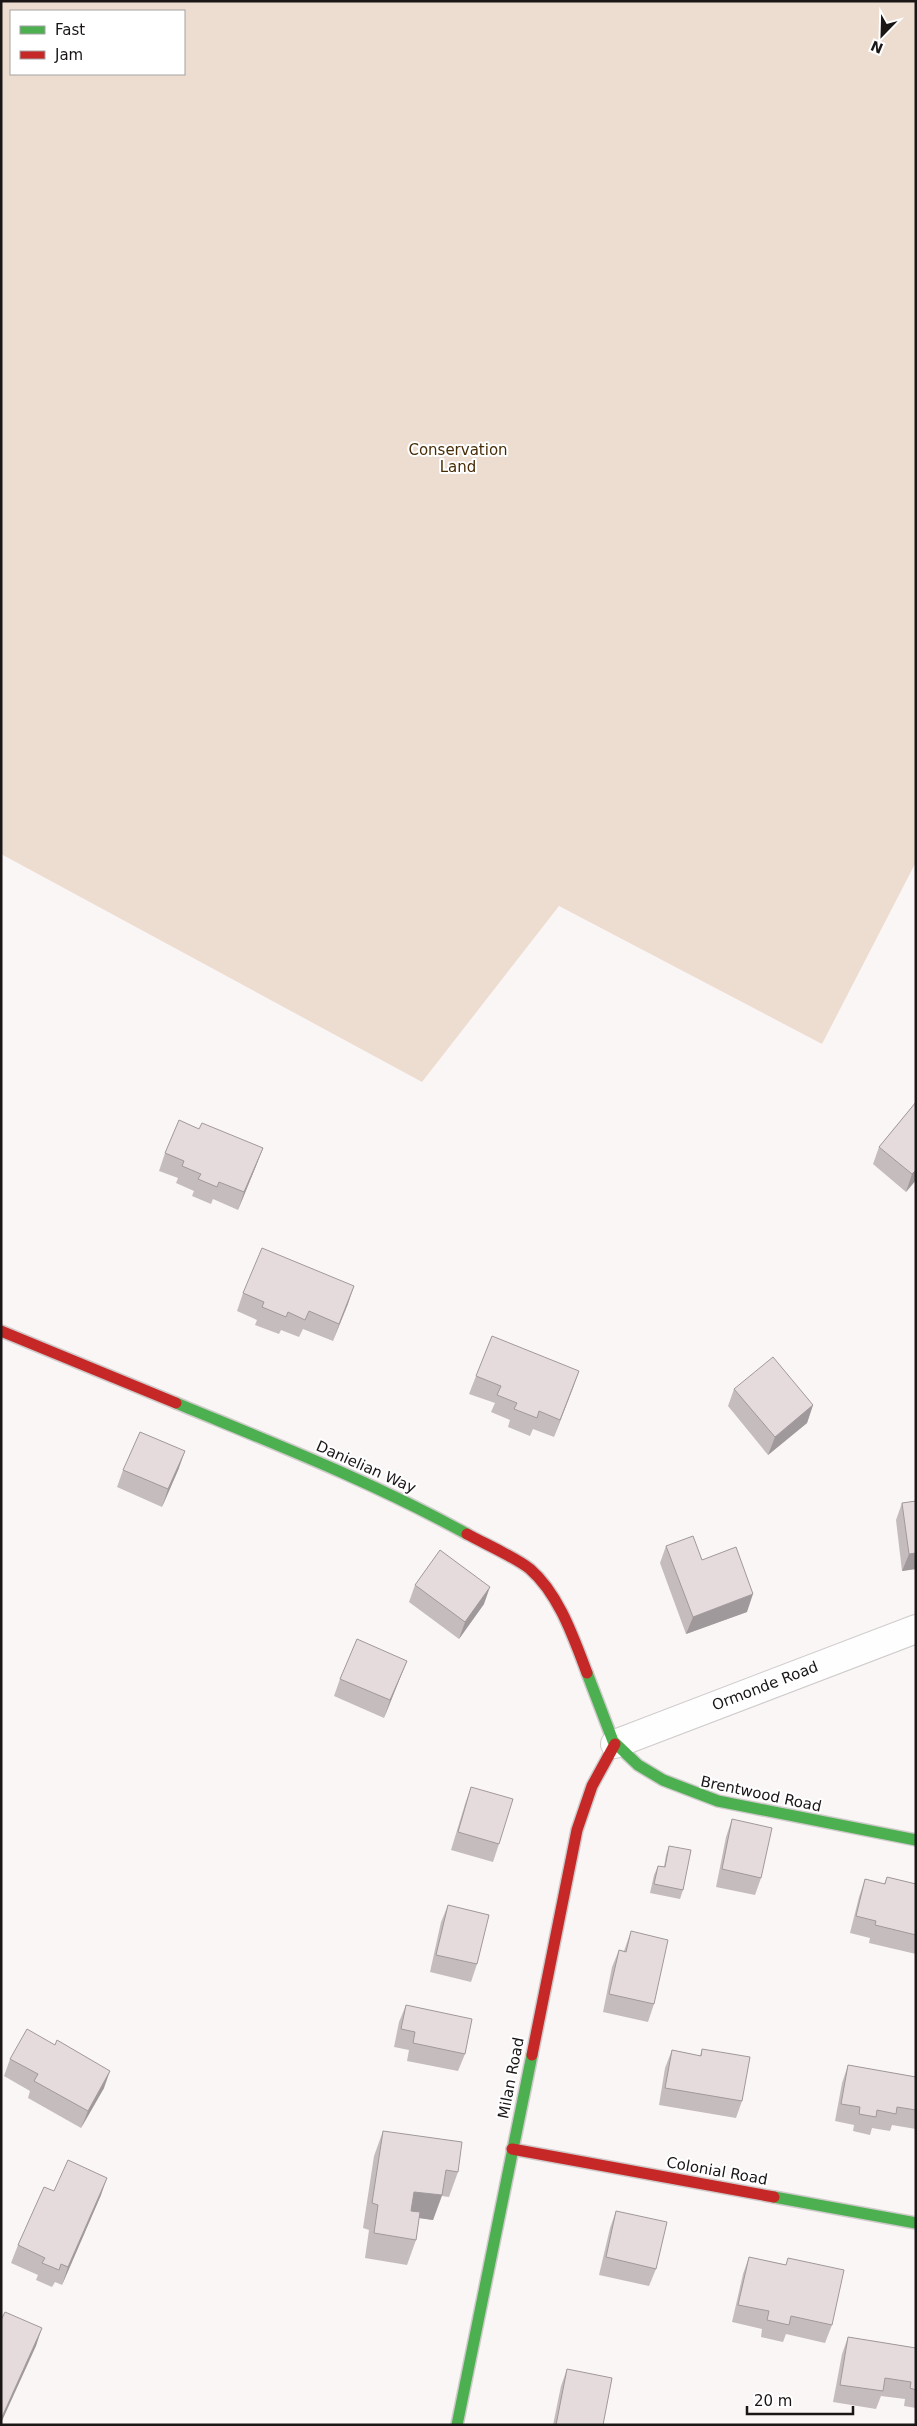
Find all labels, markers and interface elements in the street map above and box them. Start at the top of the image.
legend [10,10,185,75]
north arrow [857,10,907,60]
text: Fast [55,21,85,39]
text: N [868,37,885,57]
text: Jam [54,46,83,64]
park label: Conservation Land [408,441,508,476]
street label: Danielian Way [313,1437,419,1497]
street label: Ormonde Road [709,1657,821,1715]
street label: Brentwood Road [699,1772,823,1816]
street label: Milan Road [494,2036,528,2120]
street label: Colonial Road [665,2153,769,2189]
scale bar [747,2384,853,2416]
text: 20 m [754,2392,792,2410]

